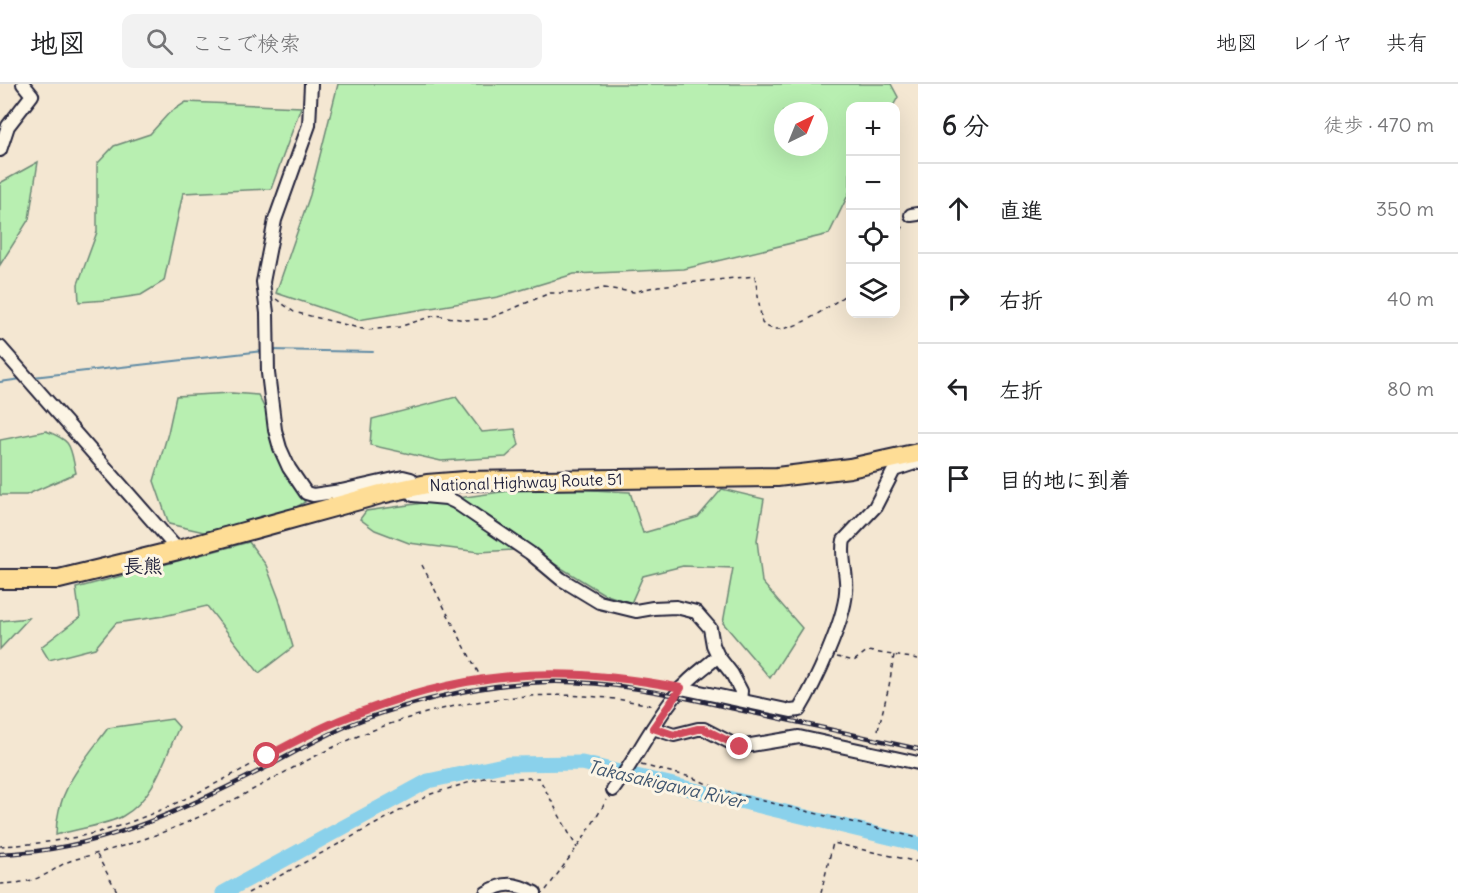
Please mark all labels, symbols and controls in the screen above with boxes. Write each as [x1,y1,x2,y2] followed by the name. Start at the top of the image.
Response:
[122,14,542,68] search box
[30,25,86,61] text: 地図
[143,25,176,58] icon: search
[191,29,301,57] text: ここで検索
[1216,29,1258,56] text: 地図
[1291,29,1353,56] text: レイヤ
[1386,29,1428,56] text: 共有
[774,102,828,156] north arrow
[846,102,900,318] map controls
[846,102,900,156] button: +
[942,109,989,142] text: 6 分
[1323,112,1434,137] text: 徒歩 · 470 m
[846,156,900,210] button: −
[942,192,975,225] icon: ahead
[999,196,1043,224] text: 直進
[1376,196,1434,221] text: 350 m
[846,210,900,264] button: locate
[846,264,900,318] button: layers
[942,282,975,315] icon: right
[999,286,1043,314] text: 右折
[1387,286,1434,311] text: 40 m
[942,372,975,405] icon: left
[999,376,1043,404] text: 左折
[1387,376,1434,401] text: 80 m
[942,462,975,495] icon: arrive
[999,466,1131,494] text: 目的地に到着
[429,469,623,495] street label: National Highway Route 51
[123,553,163,578] district label: 長熊
[726,733,752,759] route end
[253,742,279,768] route start
[586,755,749,814] water label: Takasakigawa River

